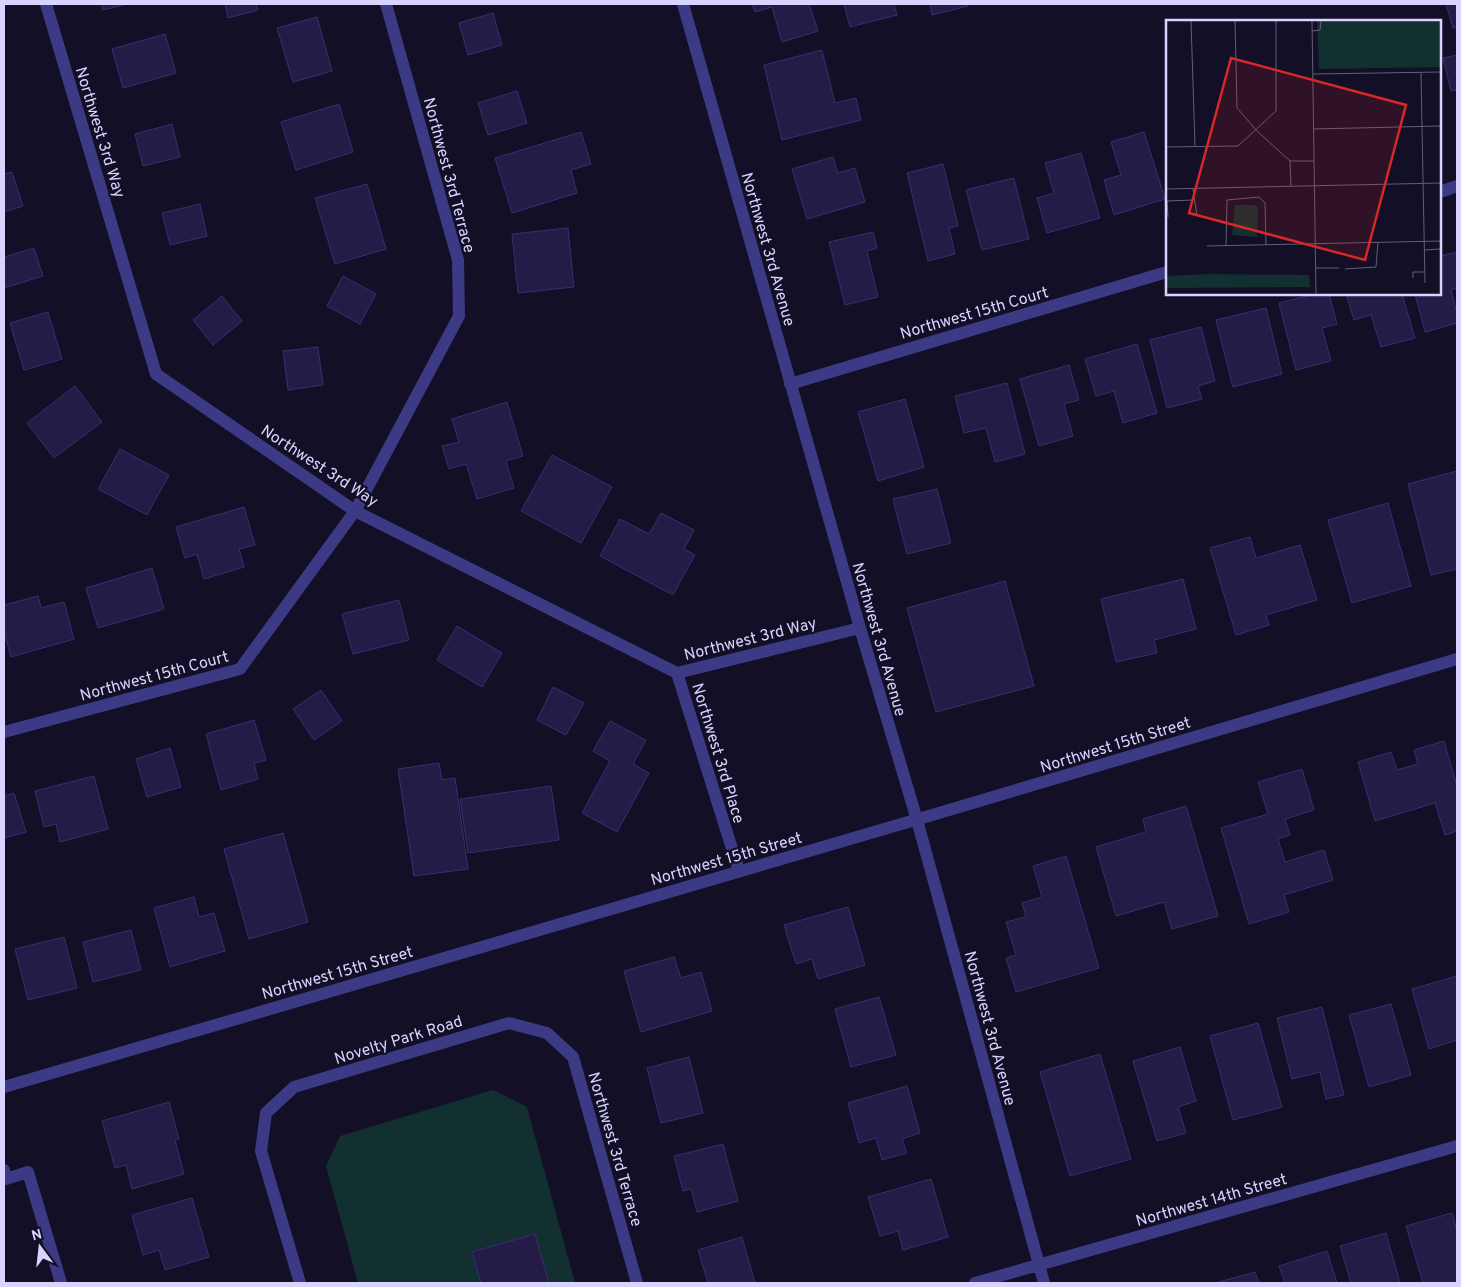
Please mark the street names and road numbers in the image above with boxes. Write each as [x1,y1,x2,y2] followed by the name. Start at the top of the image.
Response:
[70,65,129,200] street label: Northwest 3rd Way
[418,96,478,255] street label: Northwest 3rd Terrace
[736,170,799,329] street label: Northwest 3rd Avenue
[898,283,1051,345] street label: Northwest 15th Court
[256,421,381,512] street label: Northwest 3rd Way
[847,560,910,719] street label: Northwest 3rd Avenue
[682,614,819,666] street label: Northwest 3rd Way
[78,647,231,706] street label: Northwest 15th Court
[686,681,748,826] street label: Northwest 3rd Place
[1038,713,1193,778] street label: Northwest 15th Street
[649,829,805,891] street label: Northwest 15th Street
[260,943,416,1005] street label: Northwest 15th Street
[959,949,1019,1108] street label: Northwest 3rd Avenue
[332,1012,465,1070] street label: Novelty Park Road
[582,1070,646,1229] street label: Northwest 3rd Terrace
[1134,1170,1289,1232] street label: Northwest 14th Street

